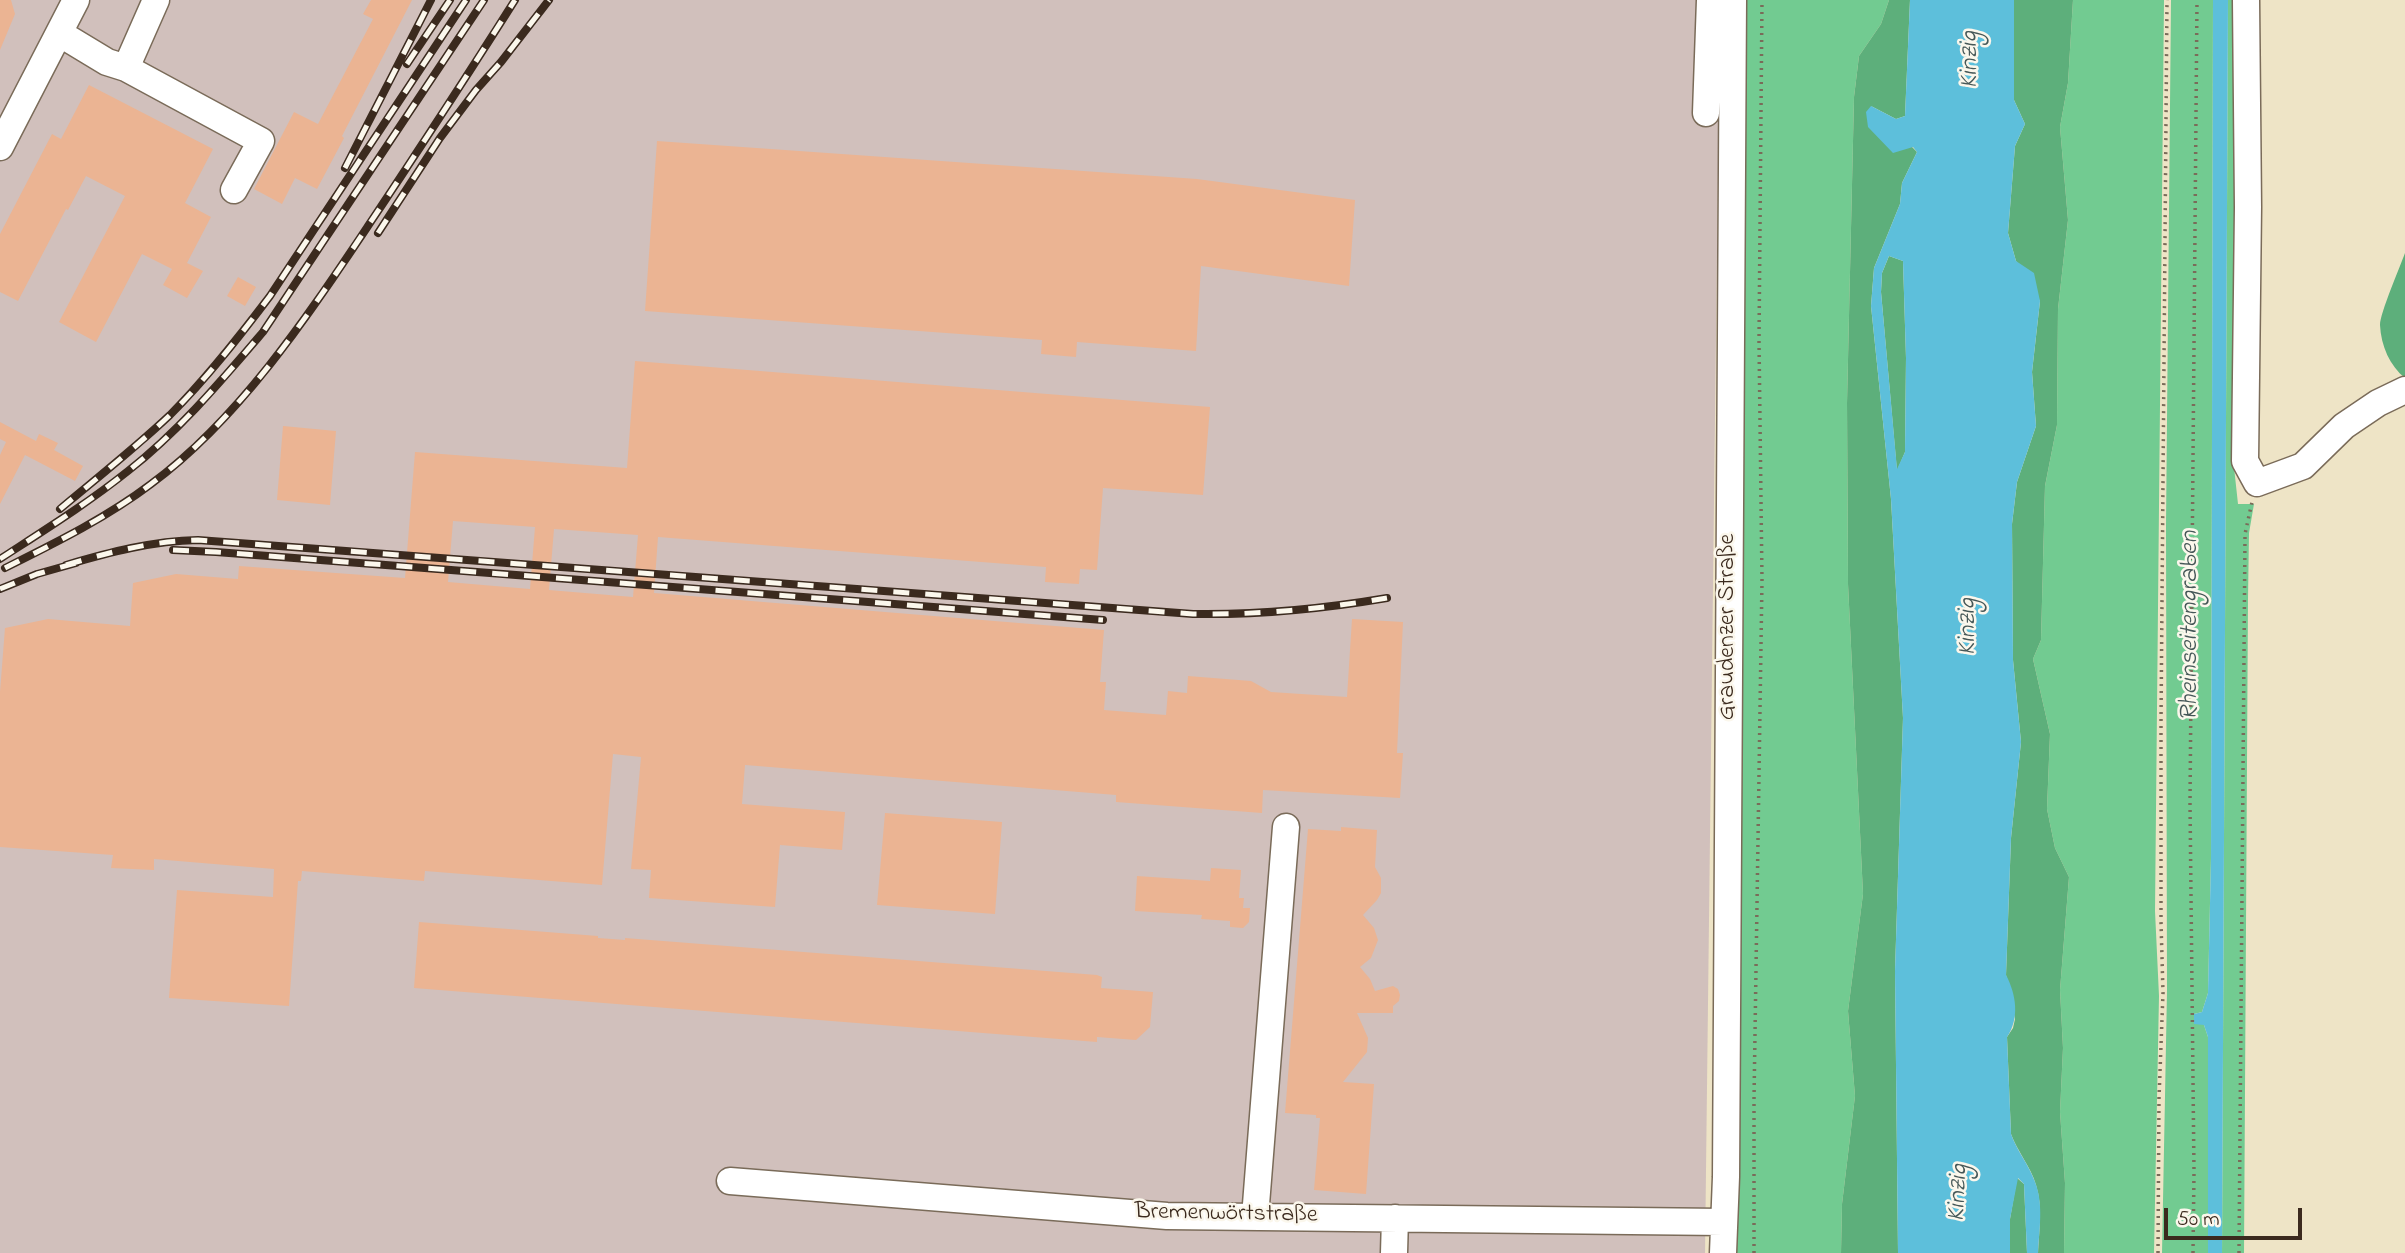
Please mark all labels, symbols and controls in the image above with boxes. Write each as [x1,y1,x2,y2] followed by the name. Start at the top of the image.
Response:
[1956,31,1988,89] water label: Kinzig
[2176,531,2208,721] water label: Rheinseitengraben
[1715,534,1743,720] street label: Graudenzer Straße
[1954,598,1986,656] water label: Kinzig
[1943,1164,1977,1222] water label: Kinzig
[2167,1194,2305,1238] scale bar
[1134,1199,1318,1231] street label: Bremenwörtstraße
[2177,1205,2220,1235] text: 50 m

